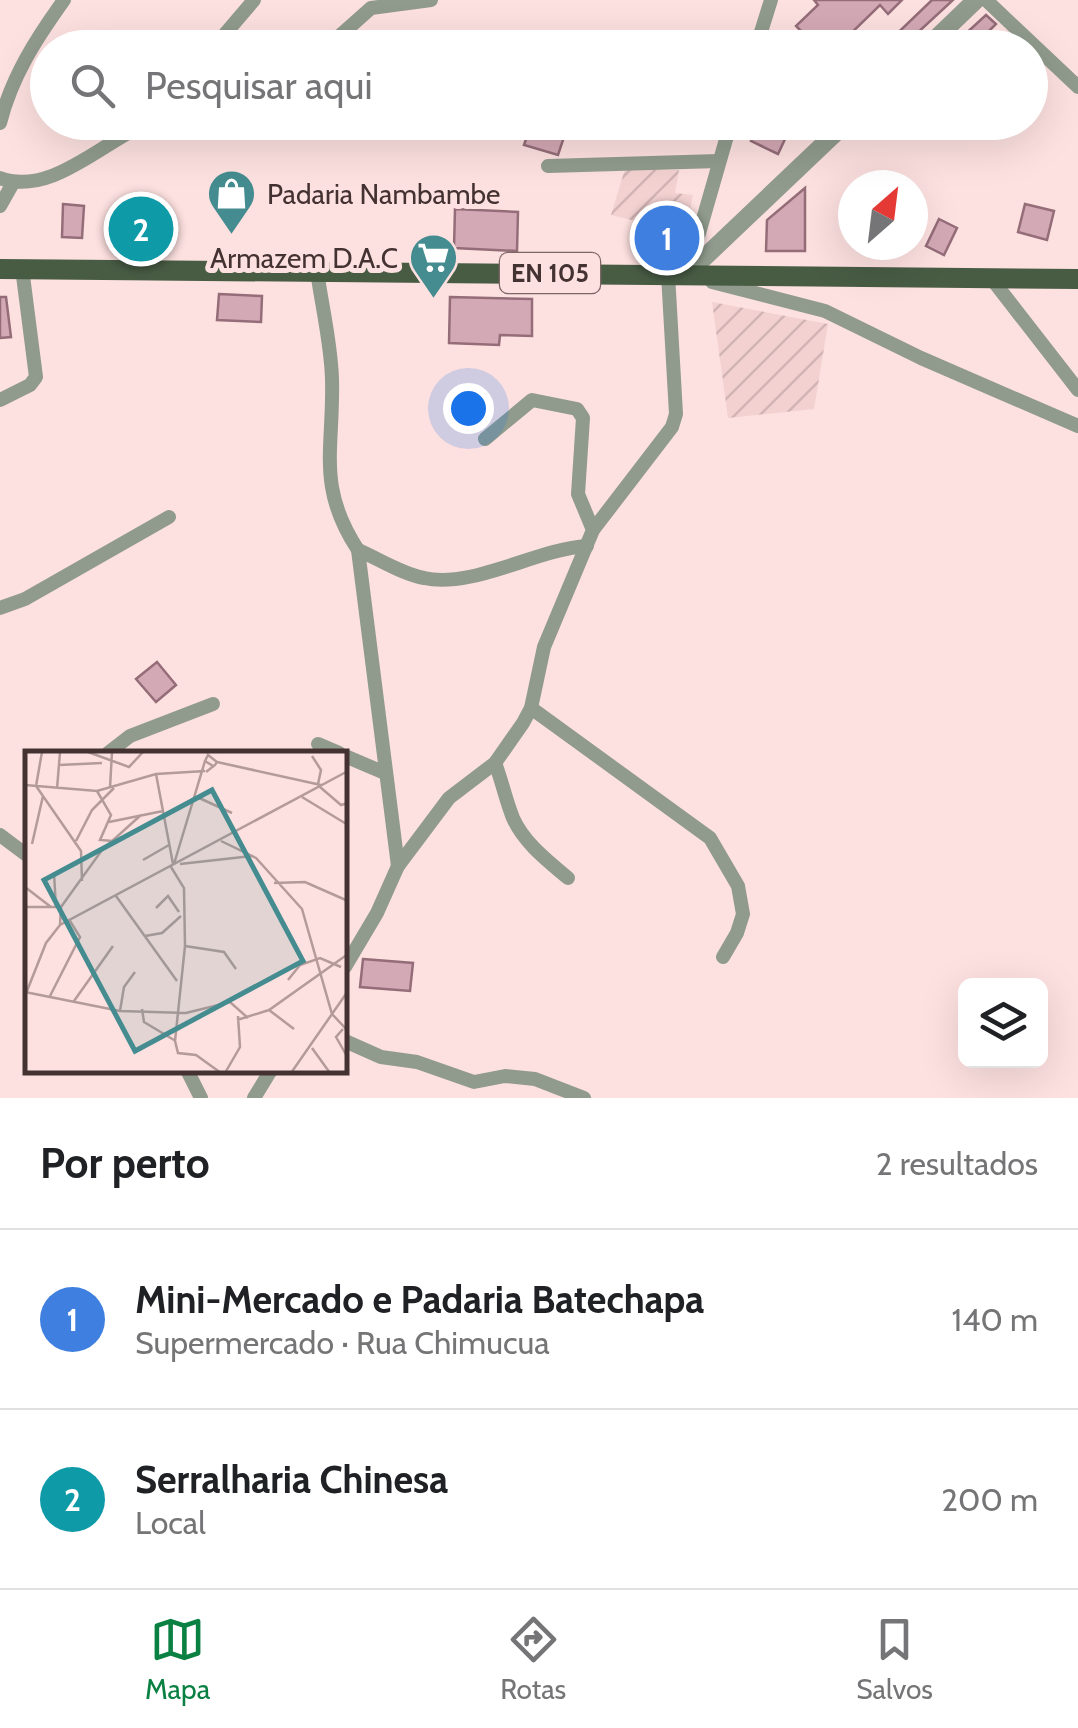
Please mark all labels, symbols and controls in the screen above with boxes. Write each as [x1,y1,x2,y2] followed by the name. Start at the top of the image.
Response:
[30,30,1048,140] search box
[65,58,120,113] icon: search
[145,62,372,109] text: Pesquisar aqui
[206,168,258,236] shop icon: Padaria Nambambe
[838,170,928,260] north arrow
[267,177,500,211] place label: Padaria Nambambe
[108,192,174,266] pin: 2
[634,200,700,276] pin: 1
[407,232,459,300] supermarket icon: Armazem D.A.C
[210,241,398,275] place label: Armazem D.A.C
[500,253,600,293] road number: EN 105
[443,383,494,434] your location
[25,751,348,1073] inset map
[958,978,1048,1068] map controls
[958,978,1048,1068] button: layers
[40,1137,210,1189] text: Por perto
[876,1144,1038,1183] text: 2 resultados
[135,1276,704,1323] text: Mini-Mercado e Padaria Batechapa
[67,1300,78,1339] text: 1
[951,1300,1038,1339] text: 140 m
[135,1323,550,1362] text: Supermercado · Rua Chimucua
[135,1456,448,1503] text: Serralharia Chinesa
[64,1480,81,1519] text: 2
[941,1480,1038,1519] text: 200 m
[135,1503,206,1542] text: Local
[145,1612,210,1706] tab: Mapa
[500,1612,566,1706] tab: Rotas
[856,1612,933,1706] tab: Salvos

